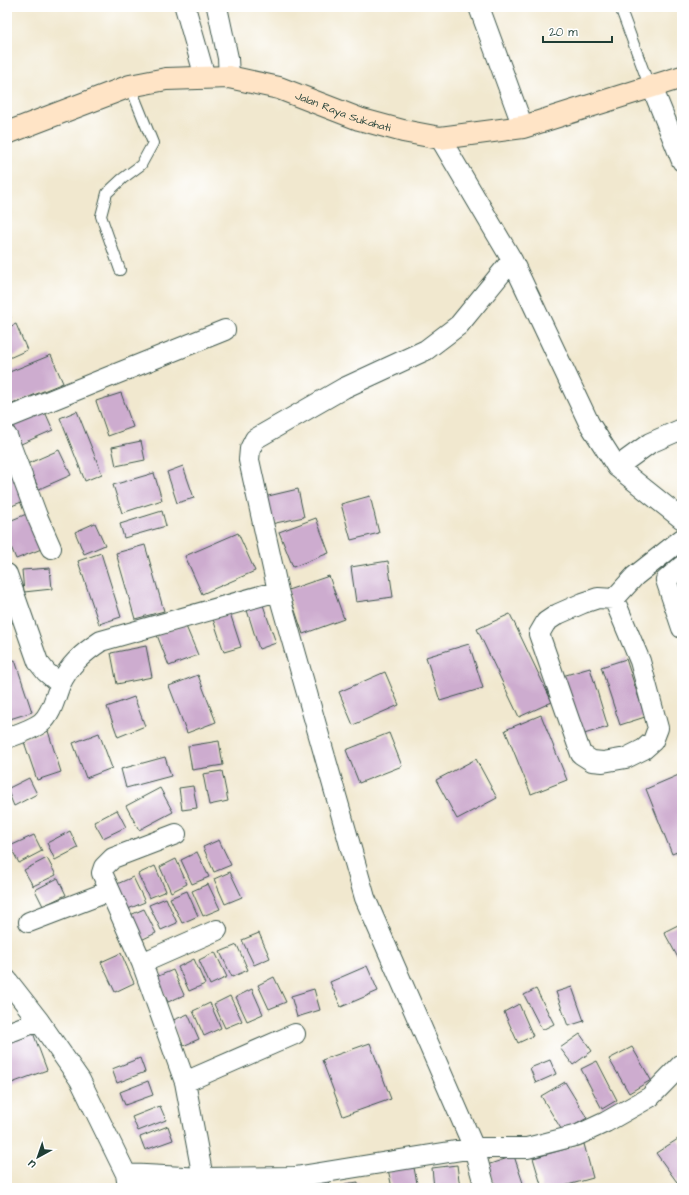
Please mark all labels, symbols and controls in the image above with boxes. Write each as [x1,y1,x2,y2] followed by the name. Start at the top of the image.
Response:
[543,18,612,44] scale bar
[549,24,578,41] text: 20 m
[293,88,393,135] street label: Jalan Raya Sukahati
[18,1137,58,1177] north arrow
[25,1157,40,1173] text: U

